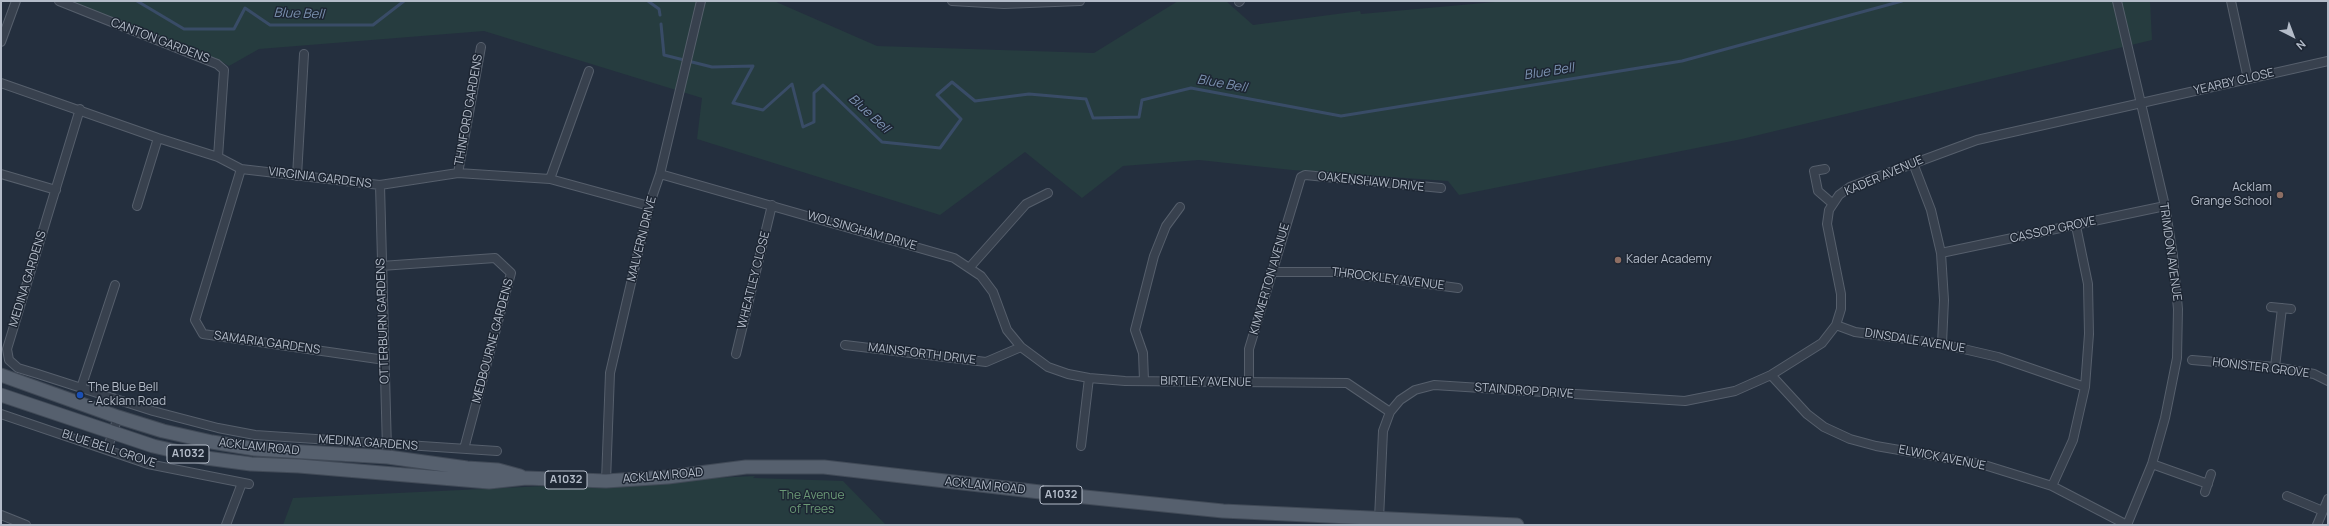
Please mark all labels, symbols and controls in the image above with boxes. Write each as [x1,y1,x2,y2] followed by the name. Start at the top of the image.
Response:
[273,5,325,23] water label: Blue Bell
[109,16,211,66] street label: CANTON GARDENS
[2273,16,2313,56] north arrow
[2293,37,2309,54] text: N
[452,53,486,167] street label: THINFORD GARDENS
[1523,60,1575,84] water label: Blue Bell
[2192,66,2276,98] street label: YEARBY CLOSE
[1196,72,1248,96] water label: Blue Bell
[845,91,893,137] water label: Blue Bell
[1843,153,1925,199] street label: KADER AVENUE
[268,165,372,191] street label: VIRGINIA GARDENS
[1317,169,1425,195] street label: OAKENSHAW DRIVE
[2191,181,2272,209] place label: Acklam Grange School
[2275,190,2285,200] marker: Acklam Grange School
[624,195,660,283] street label: MALVERN DRIVE
[2156,202,2184,302] street label: TRIMDON AVENUE
[805,208,919,254] street label: WOLSINGHAM DRIVE
[2009,214,2097,246] street label: CASSOP GROVE
[1247,222,1293,336] street label: KIMMERTON AVENUE
[7,229,49,329] street label: MEDINA GARDENS
[735,230,773,330] street label: WHEATLEY CLOSE
[1626,253,1712,267] place label: Kader Academy
[1613,255,1623,265] marker: Kader Academy
[374,258,392,384] street label: OTTERBURN GARDENS
[1331,265,1445,293] street label: THROCKLEY AVENUE
[469,277,517,405] street label: MEDBOURNE GARDENS
[1864,326,1966,356] street label: DINSDALE AVENUE
[213,328,321,358] street label: SAMARIA GARDENS
[867,340,977,368] street label: MAINSFORTH DRIVE
[2212,355,2310,381] street label: HONISTER GROVE
[1160,374,1252,390] street label: BIRTLEY AVENUE
[1474,380,1574,402] street label: STAINDROP DRIVE
[88,381,166,409] place label: The Blue Bell - Acklam Road
[75,390,85,400] marker: The Blue Bell - Acklam Road
[60,427,158,471] street label: BLUE BELL GROVE
[318,432,418,454] street label: MEDINA GARDENS
[218,436,300,458] street label: ACKLAM ROAD
[1897,442,1987,474] street label: ELWICK AVENUE
[167,445,209,463] road number: A1032
[622,465,704,487] street label: ACKLAM ROAD
[545,471,587,489] road number: A1032
[944,475,1026,497] street label: ACKLAM ROAD
[1040,486,1082,504] road number: A1032
[780,489,844,517] park label: The Avenue of Trees

